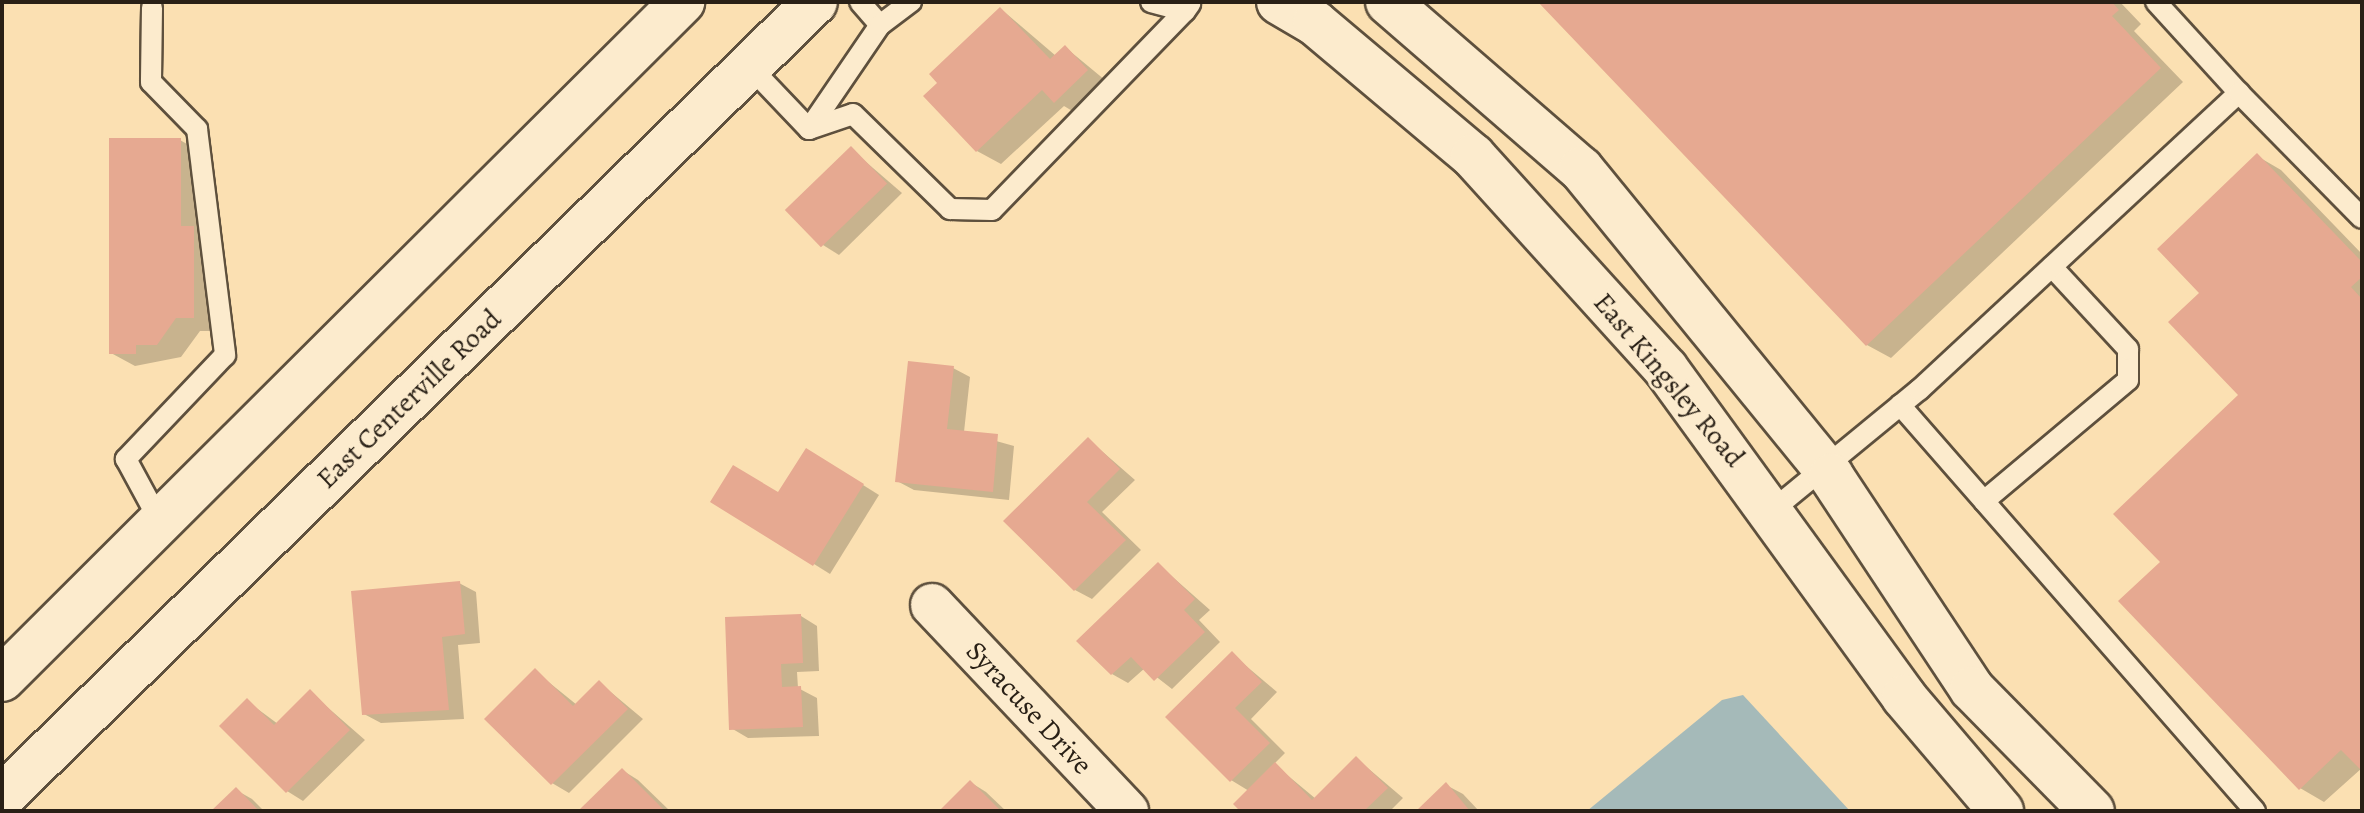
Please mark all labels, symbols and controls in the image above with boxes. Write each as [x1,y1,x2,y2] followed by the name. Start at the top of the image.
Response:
[1586,286,1752,474] street label: East Kingsley Road
[310,302,508,496] street label: East Centerville Road
[959,635,1099,781] street label: Syracuse Drive

